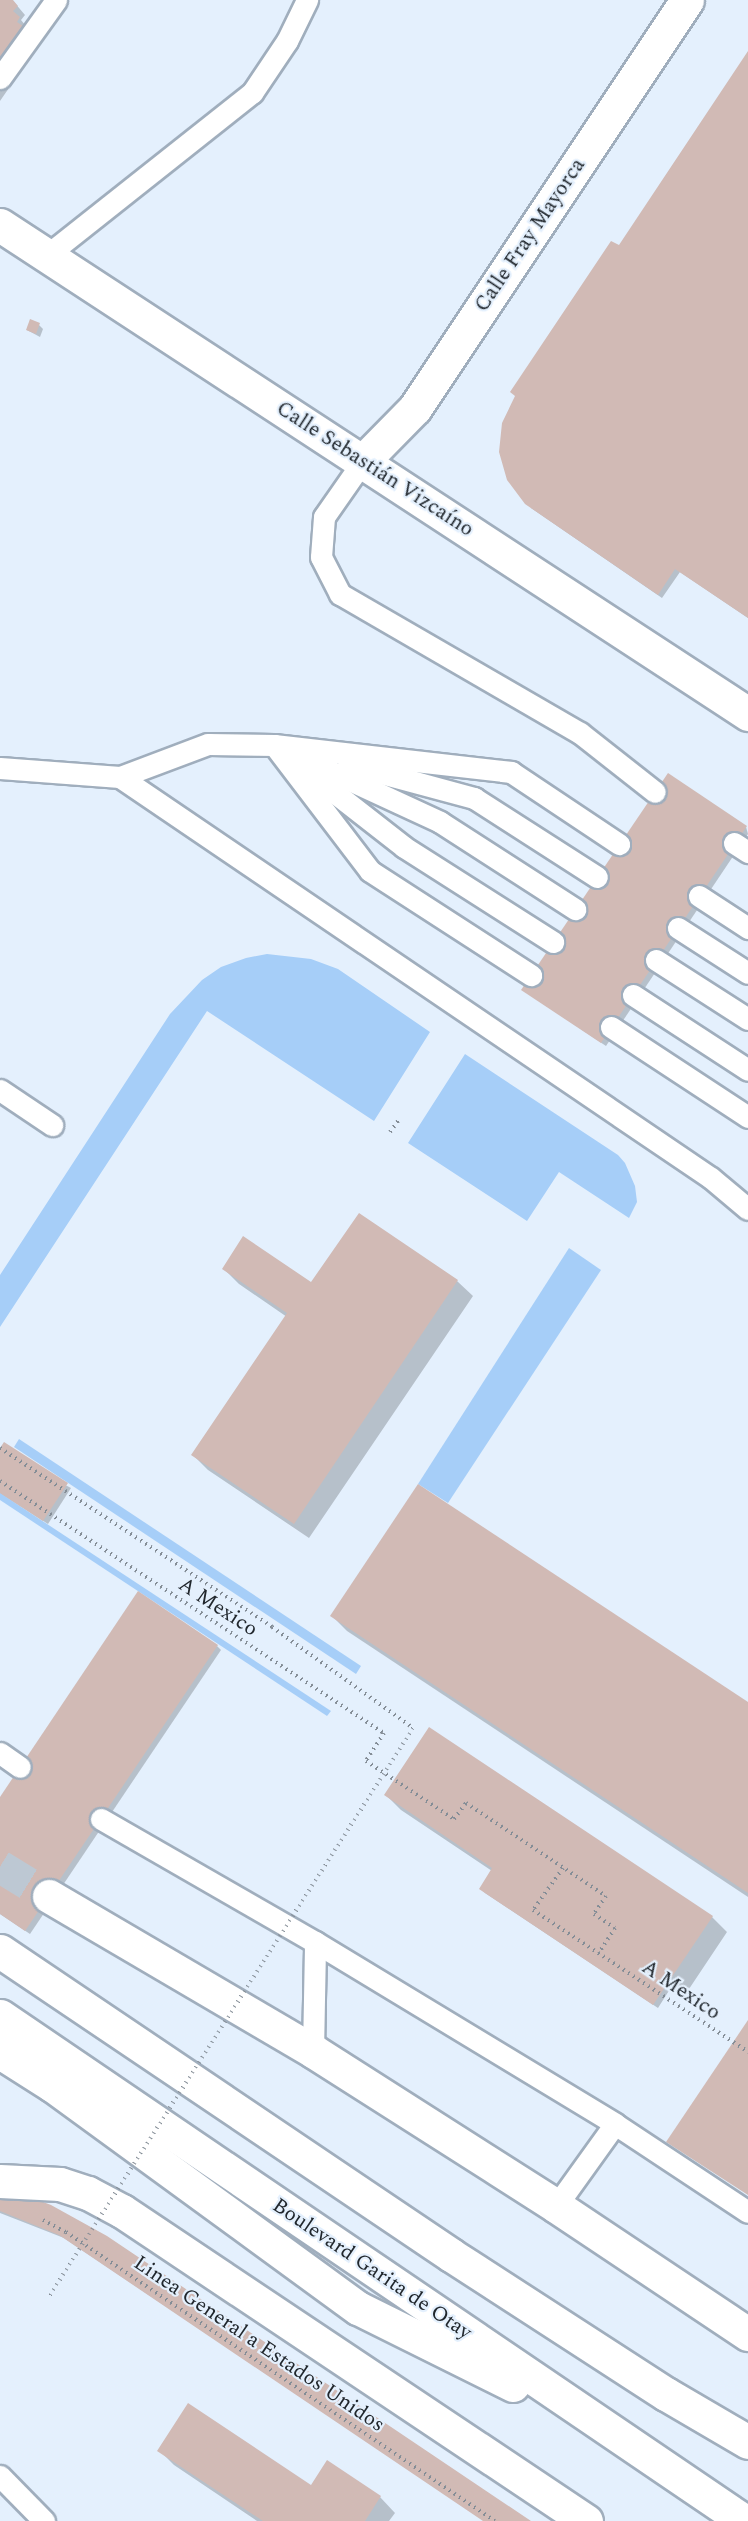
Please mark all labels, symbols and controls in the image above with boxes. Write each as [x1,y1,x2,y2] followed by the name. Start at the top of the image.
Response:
[469,153,591,317] street label: Calle Fray Mayorca
[272,396,478,542] street label: Calle Sebastián Vizcaíno
[174,1572,262,1642] street label: A Mexico
[637,1955,725,2025] street label: A Mexico
[267,2193,477,2345] street label: Boulevard Garita de Otay
[129,2250,389,2438] street label: Linea General a Estados Unidos

